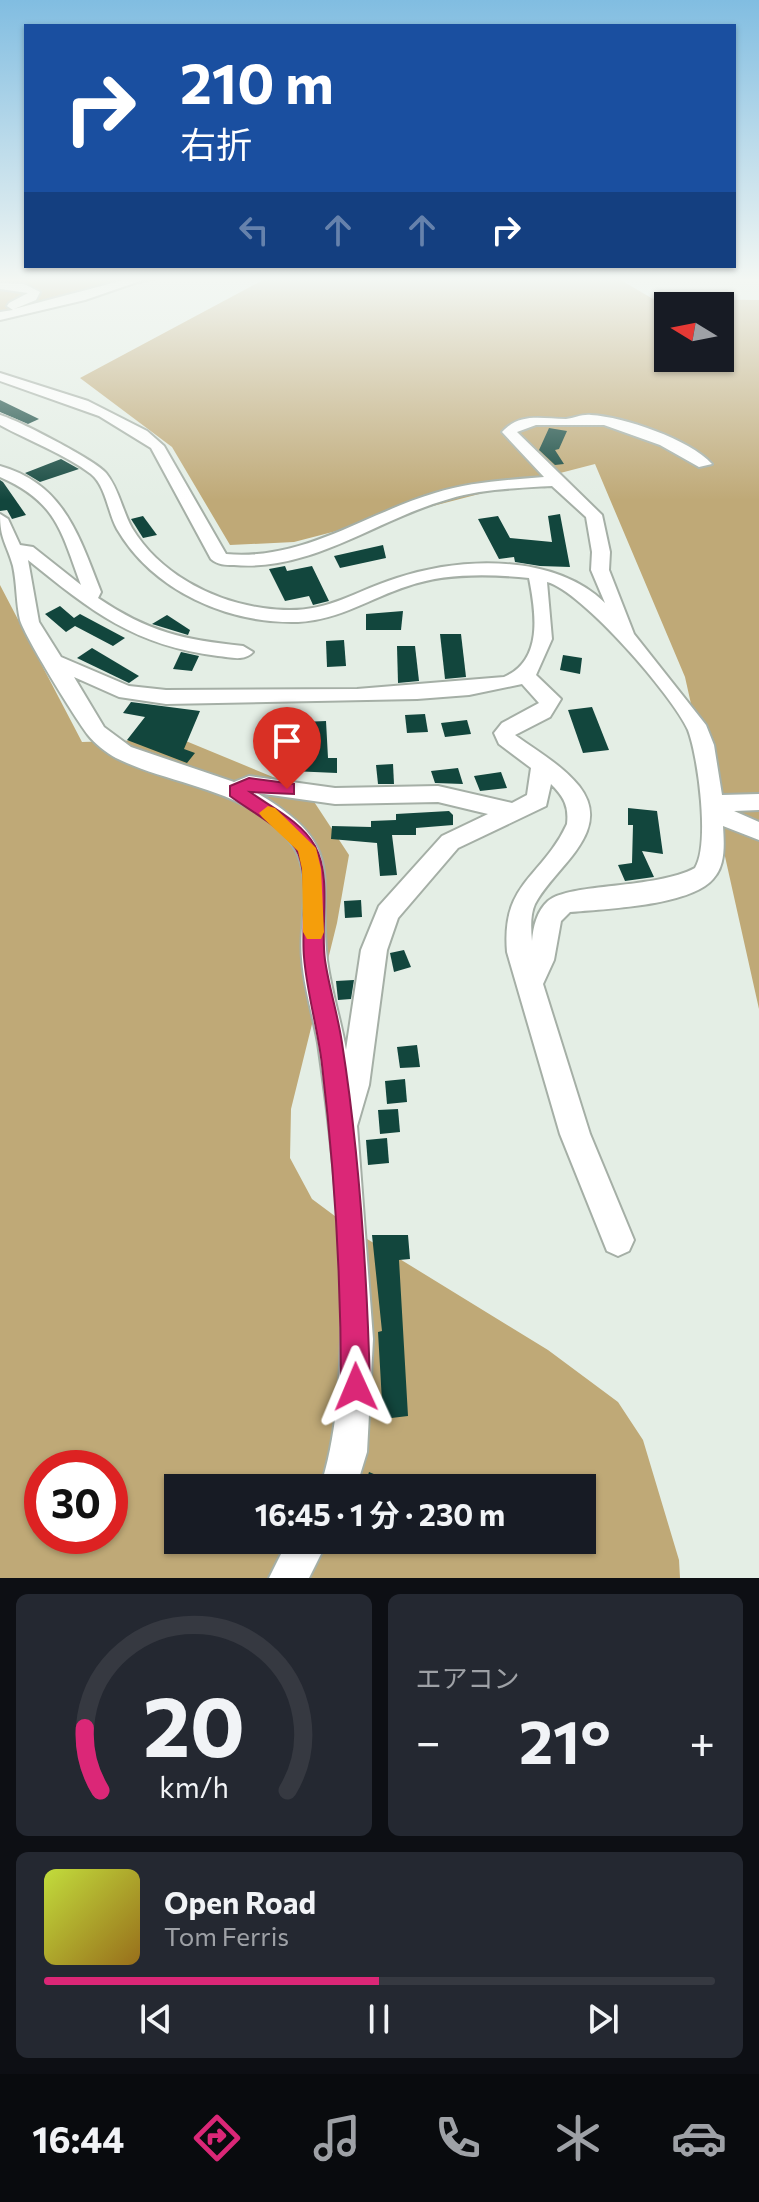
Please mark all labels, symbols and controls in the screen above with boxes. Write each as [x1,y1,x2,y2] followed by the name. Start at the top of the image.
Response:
[180,47,334,116] text: 210 m
[48,56,152,160] icon: right
[180,121,252,165] text: 右折
[232,208,276,252] icon: left
[316,208,360,252] icon: ahead
[400,208,444,252] icon: ahead
[484,208,528,252] icon: right
[654,292,734,372] north arrow
[654,292,734,372] map controls
[253,707,321,789] pin
[265,719,309,763] icon: arrive
[314,1345,398,1429] position arrow
[24,1450,128,1554] speed limit sign: 30
[255,1495,505,1532] text: 16:45 · 1 分 · 230 m
[416,1662,520,1693] text: エアコン
[143,1672,245,1774] text: 20
[519,1703,611,1776] text: 21°
[416,1713,441,1767] text: −
[689,1713,715,1767] text: +
[159,1769,229,1804] text: km/h
[164,1883,316,1920] text: Open Road
[164,1920,289,1951] text: Tom Ferris
[134,1997,178,2041] icon: previous
[357,1997,401,2041] icon: pause
[581,1997,625,2041] icon: next
[189,2110,245,2166] icon: directions
[309,2110,365,2166] icon: music
[430,2110,486,2166] icon: phone
[550,2110,606,2166] icon: climate
[671,2110,727,2166] icon: car
[32,2116,124,2160] text: 16:44

